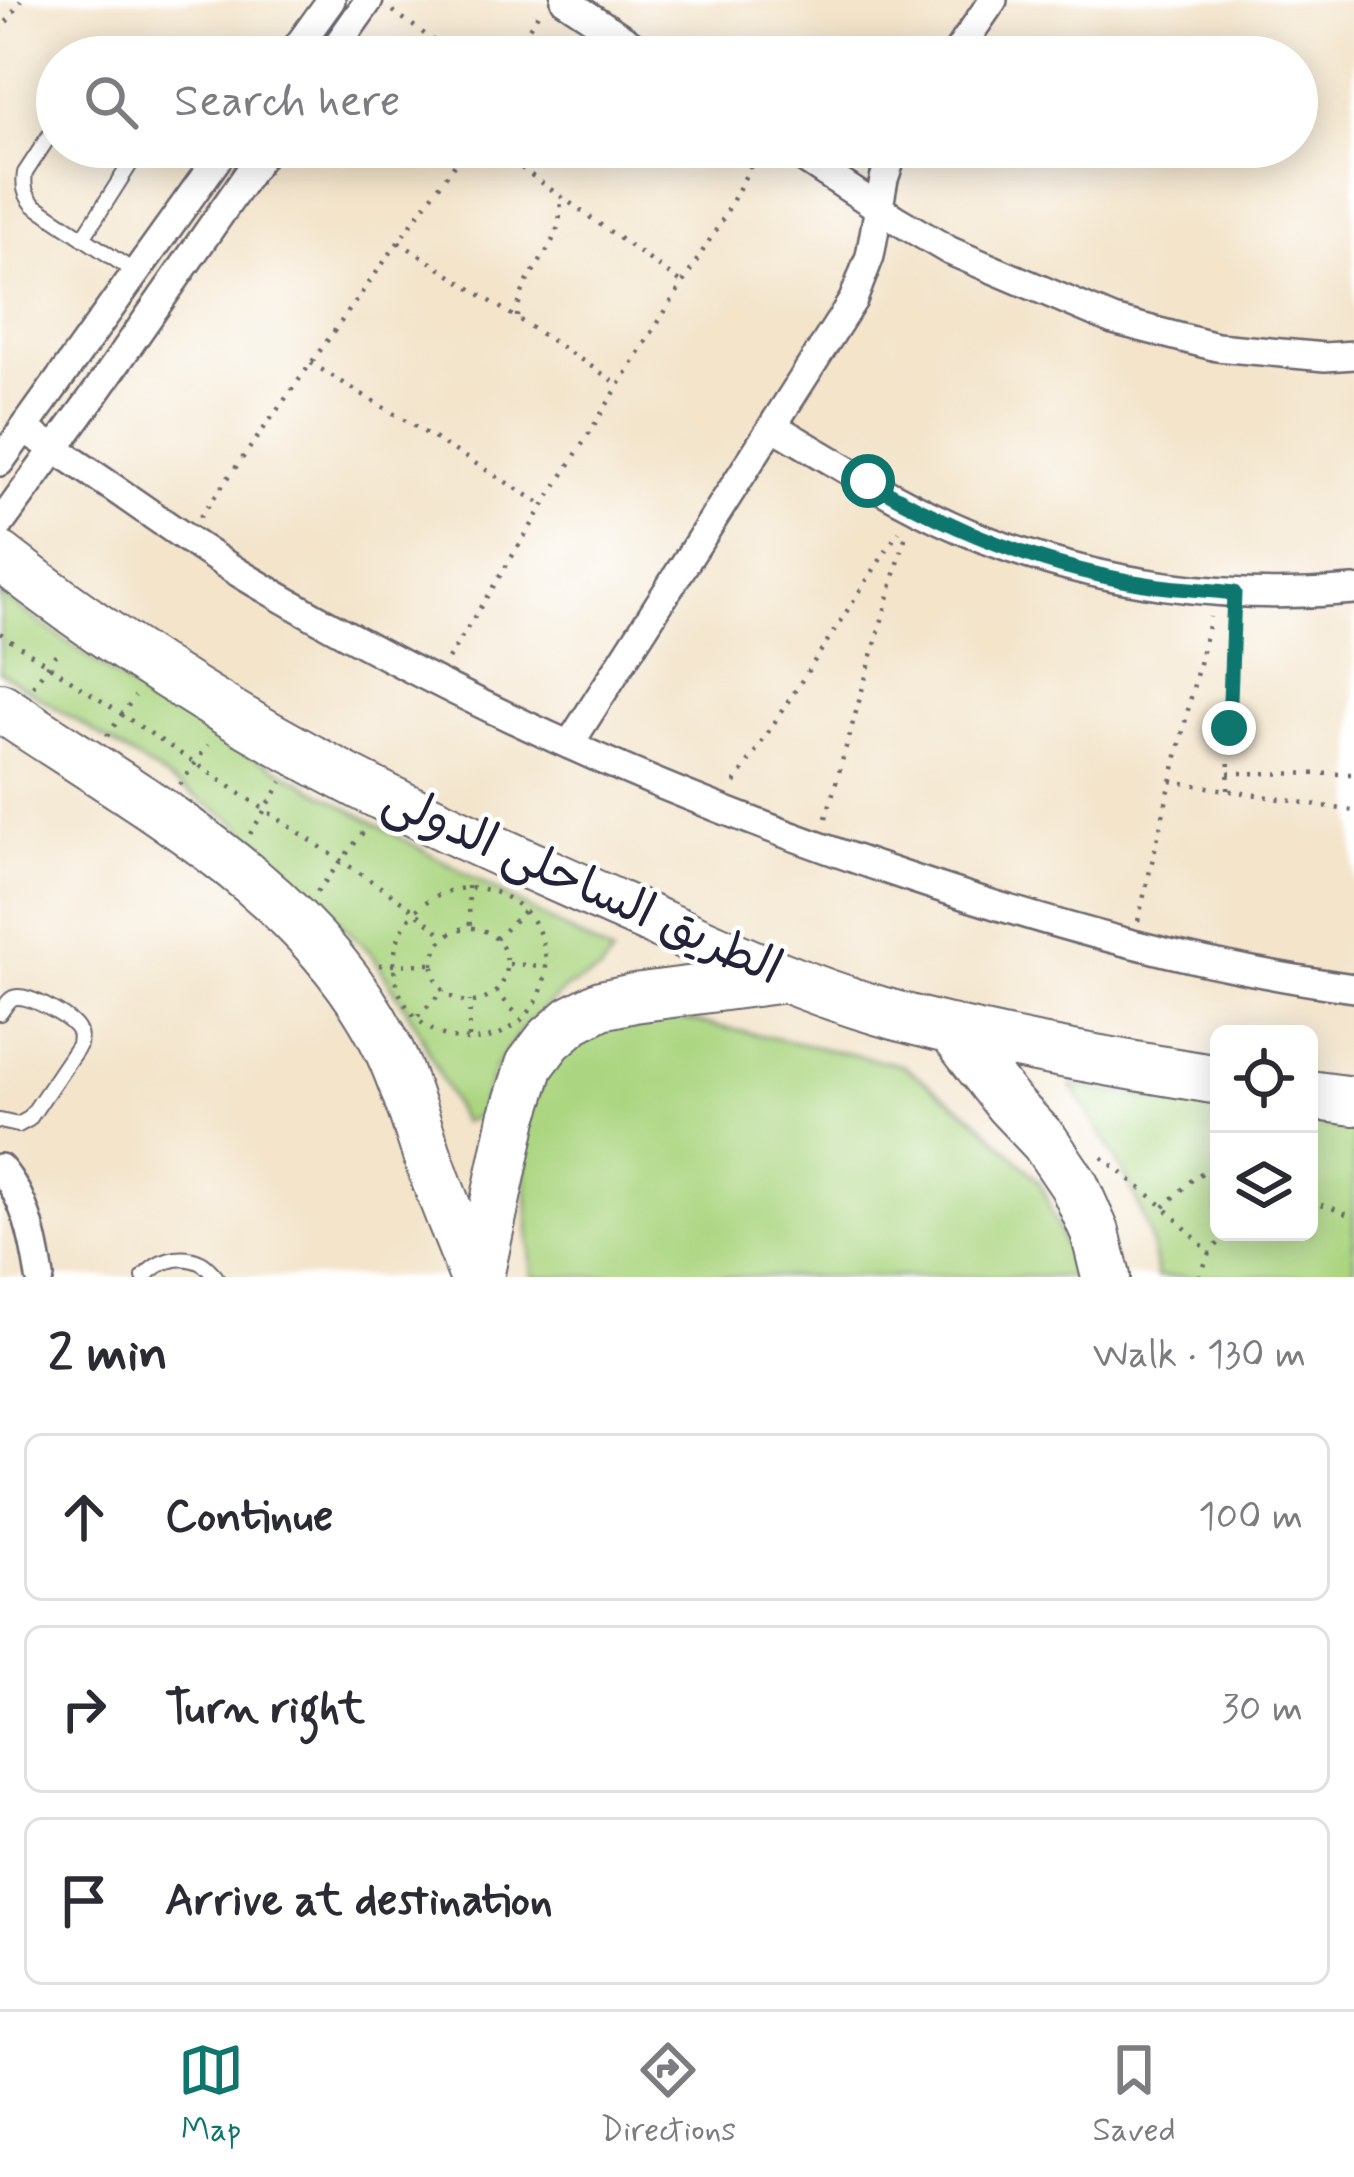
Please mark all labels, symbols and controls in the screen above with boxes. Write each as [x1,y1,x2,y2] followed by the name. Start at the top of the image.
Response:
[36,36,1318,168] search box
[78,69,144,135] icon: search
[174,73,401,132] text: Search here
[841,454,895,508] route start
[1202,701,1256,755] route end
[373,769,791,1001] street label: الطريق الساحلى الدولى
[1210,1025,1318,1241] map controls
[1210,1025,1318,1133] button: locate
[1210,1133,1318,1241] button: layers
[48,1322,168,1388] text: 2 min
[1093,1330,1306,1381] text: Walk · 130 m
[51,1484,117,1550] icon: ahead
[165,1488,333,1547] text: Continue
[1198,1492,1303,1543] text: 100 m
[51,1676,117,1742] icon: right
[165,1680,365,1739] text: Turn right
[1221,1684,1303,1735] text: 30 m
[51,1868,117,1934] icon: arrive
[165,1872,553,1931] text: Arrive at destination
[178,2037,244,2153] tab: Map
[600,2037,736,2153] tab: Directions
[1092,2037,1176,2153] tab: Saved

